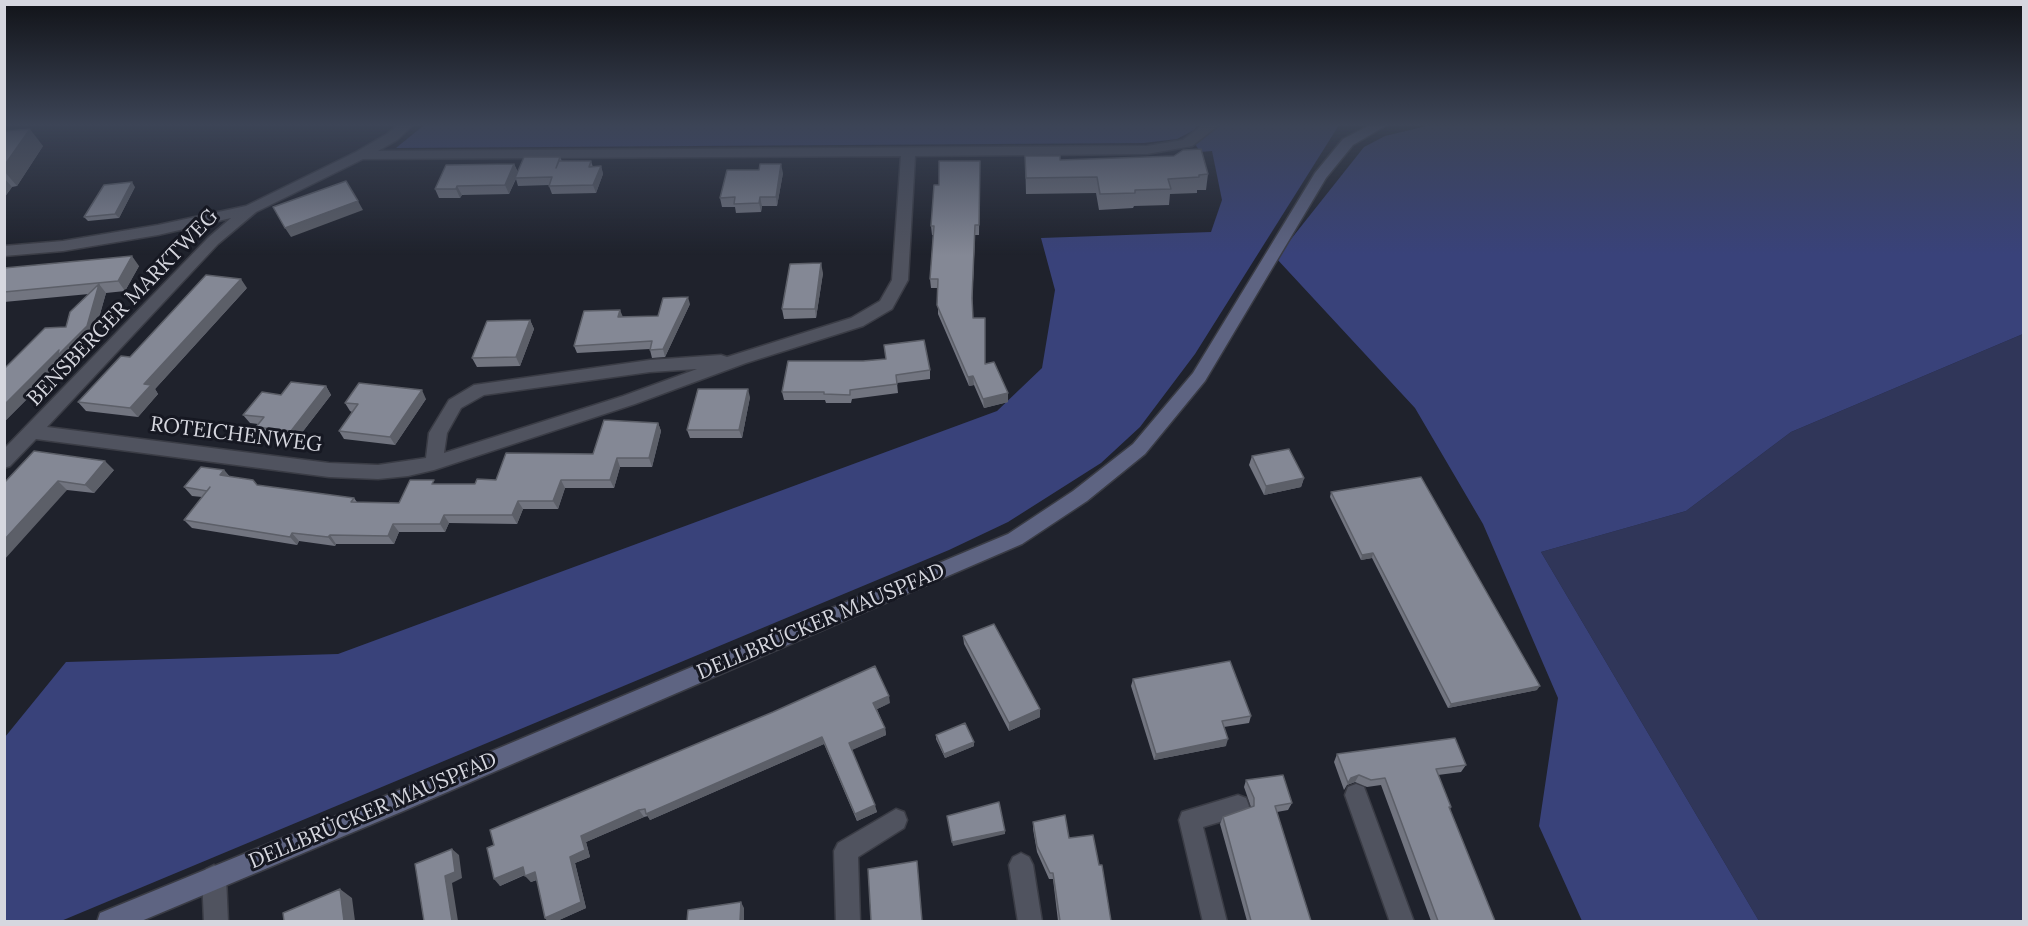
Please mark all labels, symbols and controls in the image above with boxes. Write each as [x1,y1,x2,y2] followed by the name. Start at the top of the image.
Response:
[22,204,224,412] street label: BENSBERGER MARKTWEG
[149,412,323,458] street label: ROTEICHENWEG
[693,558,949,686] street label: DELLBRÜCKER MAUSPFAD
[245,747,501,875] street label: DELLBRÜCKER MAUSPFAD

